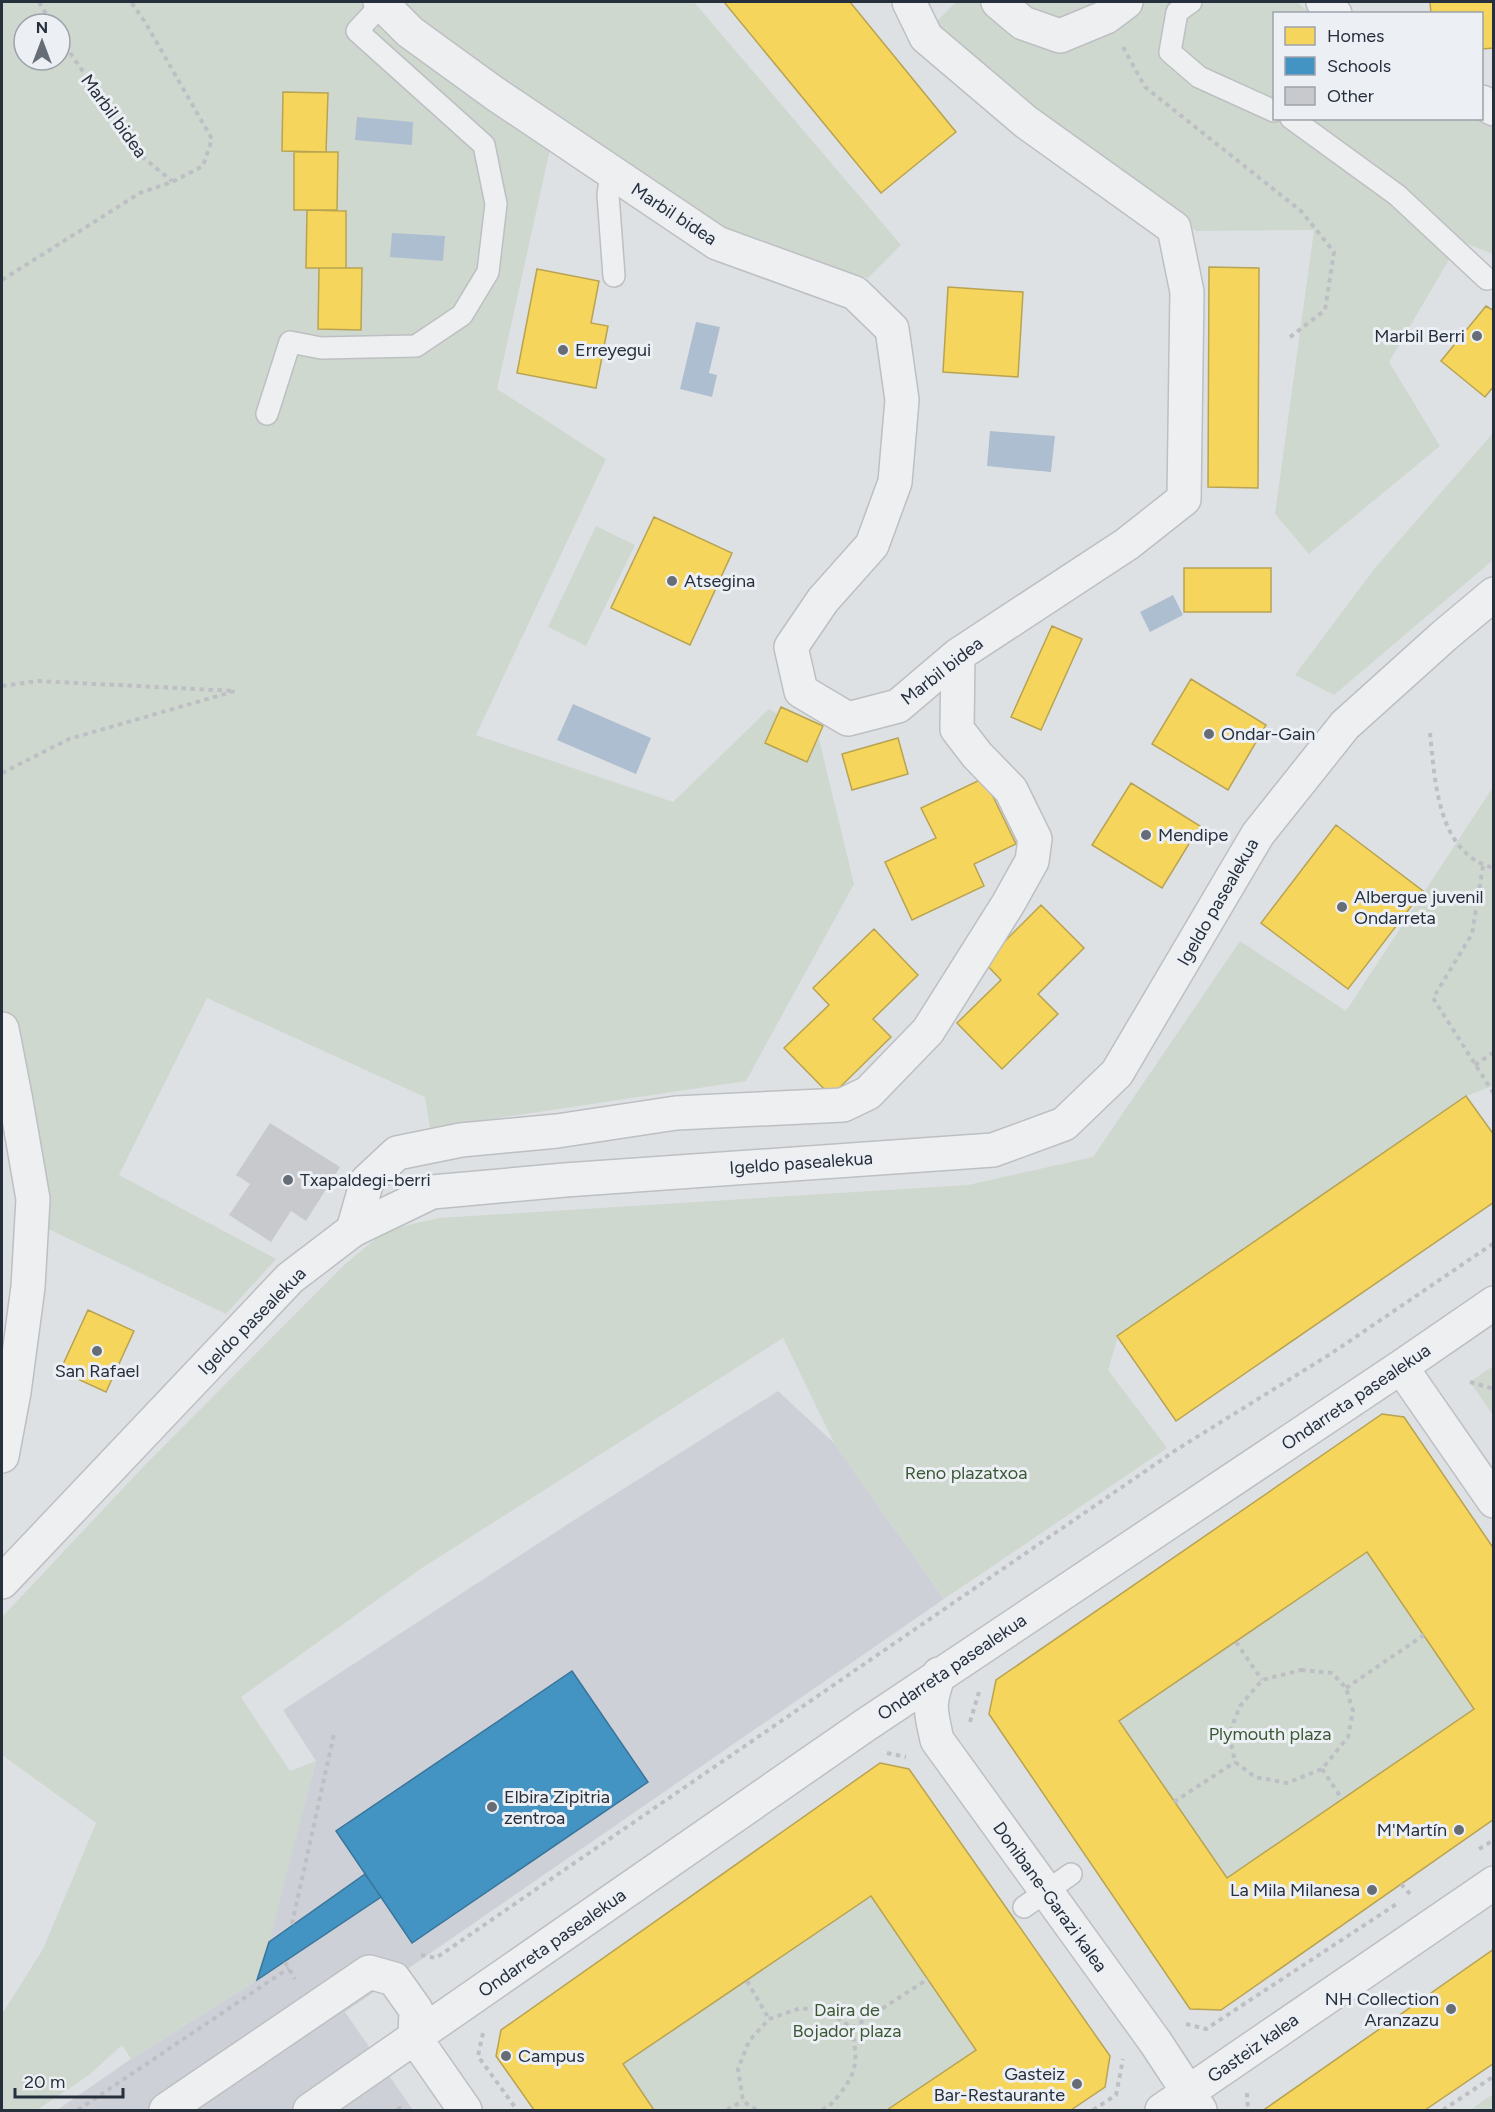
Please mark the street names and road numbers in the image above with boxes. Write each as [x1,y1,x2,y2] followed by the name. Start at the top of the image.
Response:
[76,70,152,162] street label: Marbil bidea
[627,178,721,250] street label: Marbil bidea
[897,632,987,710] street label: Marbil bidea
[1173,834,1263,970] street label: Igeldo pasealekua
[729,1147,873,1179] street label: Igeldo pasealekua
[193,1262,311,1380] street label: Igeldo pasealekua
[1277,1339,1435,1455] street label: Ondarreta pasealekua
[873,1609,1031,1725] street label: Ondarreta pasealekua
[988,1818,1112,1976] street label: Donibane-Garazi kalea
[474,1884,630,2002] street label: Ondarreta pasealekua
[1203,2009,1303,2087] street label: Gasteiz kalea

